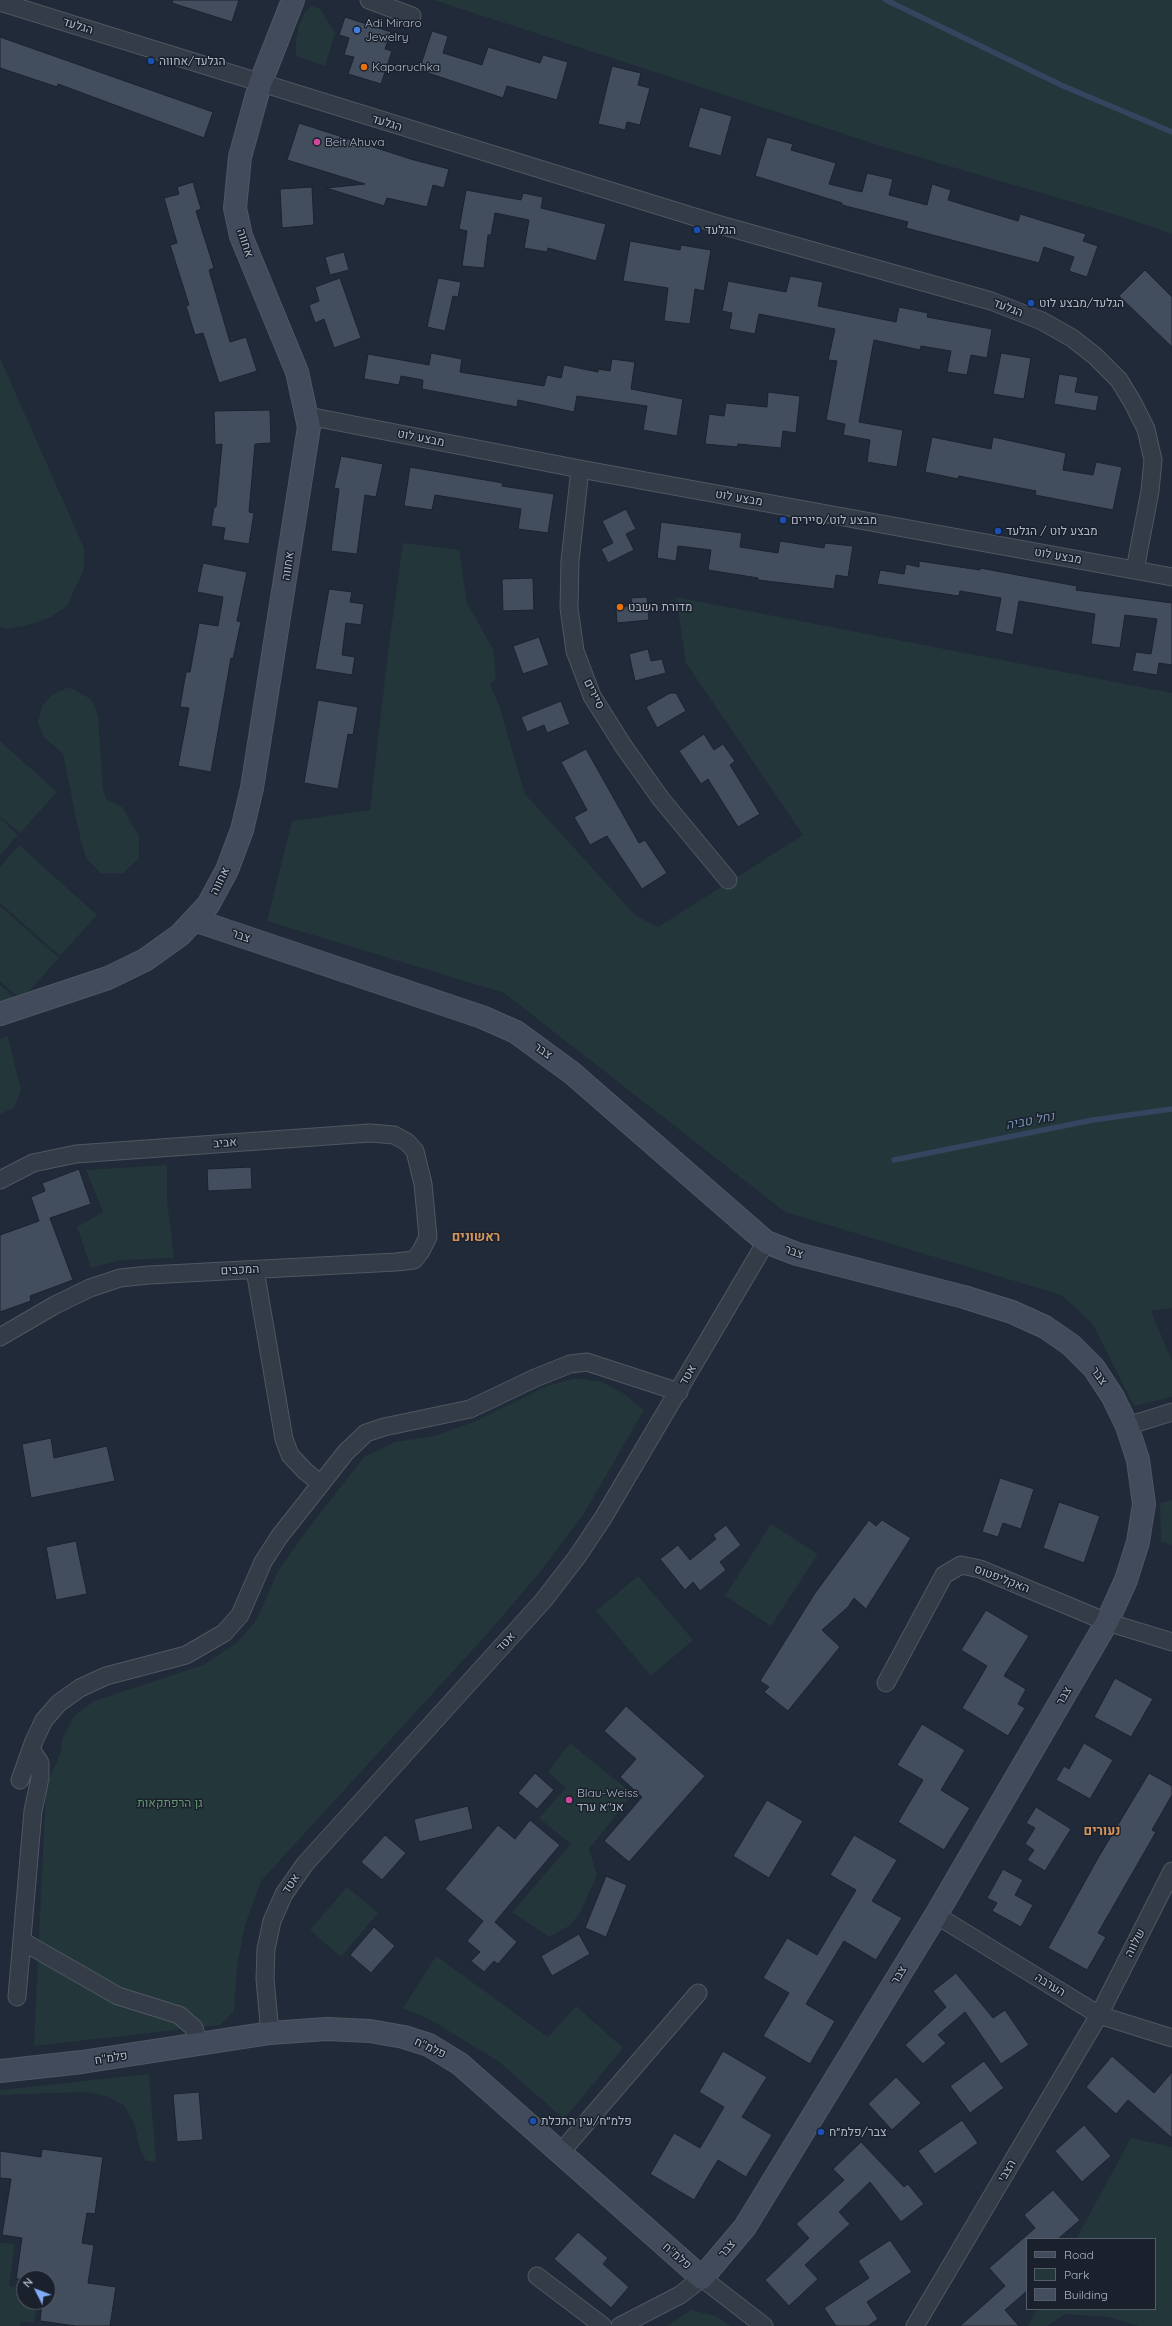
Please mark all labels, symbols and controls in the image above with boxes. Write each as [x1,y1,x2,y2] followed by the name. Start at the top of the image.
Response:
[61,15,95,37] street label: הגלעד
[365,16,422,44] place label: Adi Miraro Jewelry
[352,25,362,35] marker: Adi Miraro Jewelry
[159,54,225,68] place label: הגלעד/אחווה
[146,56,156,66] marker: הגלעד/אחווה
[372,60,440,74] place label: Kaparuchka
[359,62,369,72] marker: Kaparuchka
[370,112,404,134] street label: הגלעד
[325,135,384,149] place label: Beit Ahuva
[312,137,322,147] marker: Beit Ahuva
[705,223,736,237] place label: הגלעד
[692,225,702,235] marker: הגלעד
[234,227,256,259] street label: אחווה
[991,296,1025,320] street label: הגלעד
[1039,296,1124,310] place label: הגלעד/מבצע לוט
[1026,298,1036,308] marker: הגלעד/מבצע לוט
[396,426,446,450] street label: מבצע לוט
[714,487,764,509] street label: מבצע לוט
[791,513,877,527] place label: מבצע לוט/סיירים
[778,515,788,525] marker: מבצע לוט/סיירים
[1006,524,1098,538] place label: מבצע לוט / הגלעד
[993,526,1003,536] marker: מבצע לוט / הגלעד
[1033,545,1083,567] street label: מבצע לוט
[279,550,297,582] street label: אחווה
[628,600,692,614] place label: מדורת השבט
[615,602,625,612] marker: מדורת השבט
[581,676,607,712] street label: סיירים
[207,865,233,897] street label: אחווה
[230,926,252,946] street label: צבר
[531,1040,555,1062] street label: צבר
[1004,1109,1056,1133] water label: נחל טביה
[213,1135,237,1151] street label: אביב
[452,1229,500,1245] district label: ראשונים
[783,1242,805,1262] street label: צבר
[220,1262,260,1278] street label: המכבים
[676,1362,700,1388] street label: אטד
[1088,1364,1110,1388] street label: צבר
[972,1562,1032,1596] street label: האקליפטוס
[494,1629,518,1655] street label: אטד
[1053,1684,1075,1708] street label: צבר
[577,1786,638,1814] place label: Blau-Weiss אנ"א ערד
[564,1795,574,1805] marker: Blau-Weiss אנ"א ערד
[137,1796,203,1810] park label: גן הרפתקאות
[1084,1823,1120,1839] district label: נעורים
[279,1871,303,1897] street label: אטד
[1122,1926,1148,1960] street label: שלווה
[888,1963,910,1987] street label: צבר
[1032,1970,1068,2000] street label: הערבה
[412,2034,448,2062] street label: פלמ"ח
[93,2048,129,2068] street label: פלמ"ח
[541,2114,632,2128] place label: פלמ״ח/עין התכלת
[528,2116,538,2126] marker: פלמ״ח/עין התכלת
[829,2125,887,2139] place label: צבר/פלמ״ח
[816,2127,826,2137] marker: צבר/פלמ״ח
[995,2157,1019,2185] street label: הצבי
[715,2237,739,2261] street label: צבר
[1026,2238,1156,2310] legend
[660,2240,694,2272] street label: פלמ"ח
[1064,2247,1094,2262] text: Road
[1064,2267,1089,2282] text: Park
[16,2270,56,2310] north arrow
[20,2275,36,2290] text: N
[1064,2287,1108,2302] text: Building

